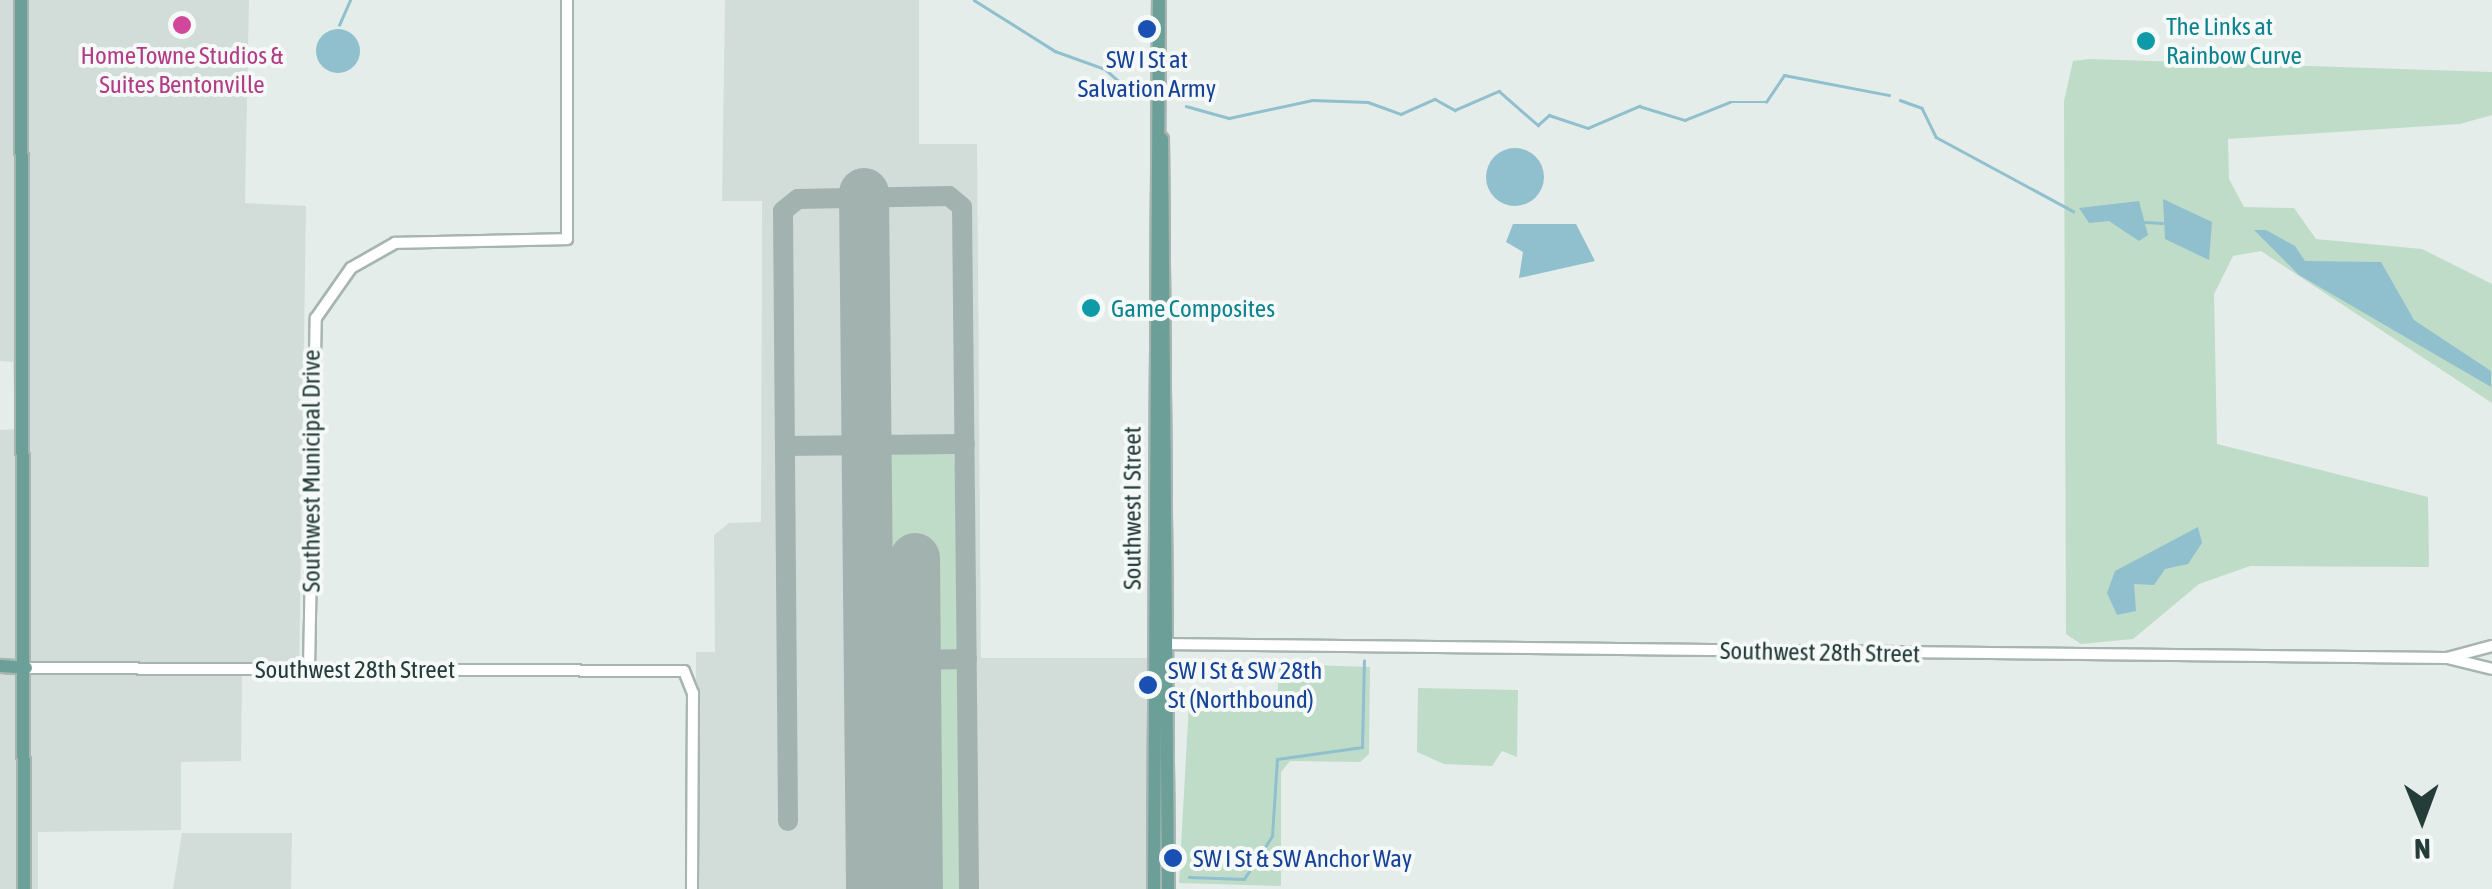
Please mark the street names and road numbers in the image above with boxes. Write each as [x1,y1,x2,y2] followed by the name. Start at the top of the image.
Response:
[296,350,326,592] street label: Southwest Municipal Drive
[1117,426,1147,590] street label: Southwest I Street
[1720,635,1920,669] street label: Southwest 28th Street
[255,654,455,684] street label: Southwest 28th Street

